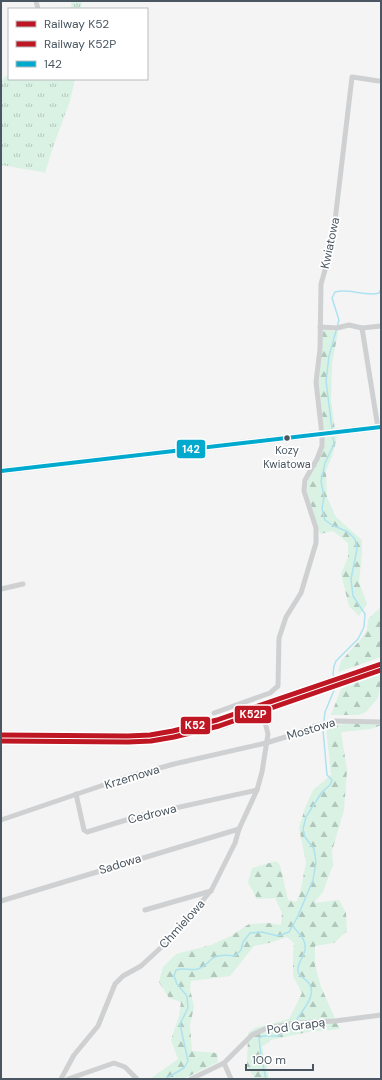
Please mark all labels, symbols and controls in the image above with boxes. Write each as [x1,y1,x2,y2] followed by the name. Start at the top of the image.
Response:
[8,8,148,80] legend
[44,16,109,32] text: Railway K52
[44,36,116,52] text: Railway K52P
[44,56,62,72] text: 142
[317,216,343,270] street label: Kwiatowa
[282,433,292,443] marker: Kozy Kwiatowa
[176,439,206,459] line badge: 142
[182,442,200,456] text: 142
[263,443,311,471] place label: Kozy Kwiatowa
[234,705,272,724] line badge: K52P
[239,707,267,721] text: K52P
[285,714,337,744] street label: Mostowa
[180,716,211,735] line badge: K52
[185,718,205,732] text: K52
[102,761,162,793] street label: Krzemowa
[126,800,178,828] street label: Cedrowa
[97,850,143,878] street label: Sadowa
[156,896,208,952] street label: Chmielowa
[266,1014,326,1038] street label: Pod Grapą
[246,1046,313,1072] scale bar
[252,1052,286,1068] text: 100 m

